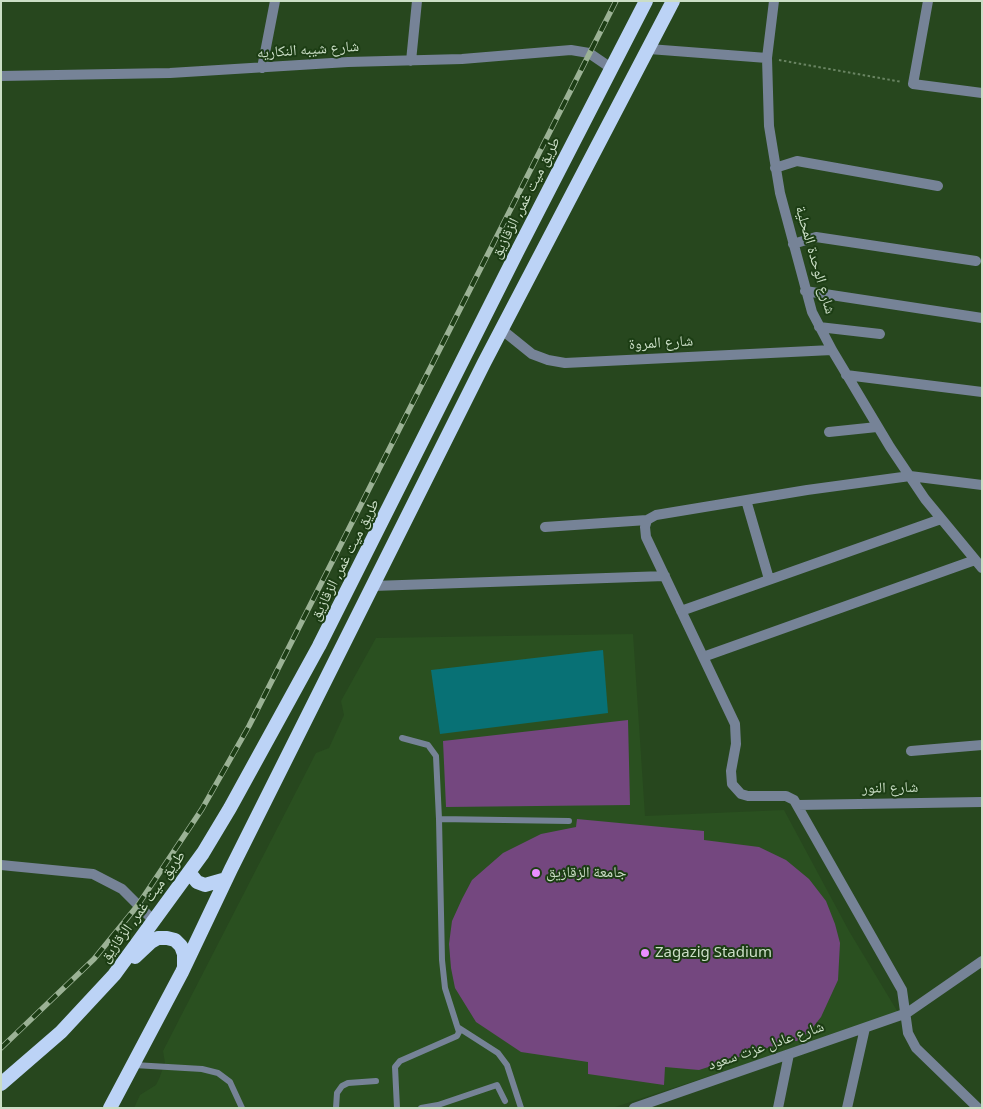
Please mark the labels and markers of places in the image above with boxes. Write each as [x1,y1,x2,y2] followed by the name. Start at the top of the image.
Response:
[546,864,627,882] place label: جامعة الزقازيق
[530,867,542,879] marker: جامعة الزقازيق
[655,944,772,962] place label: Zagazig Stadium
[639,947,651,959] marker: Zagazig Stadium

